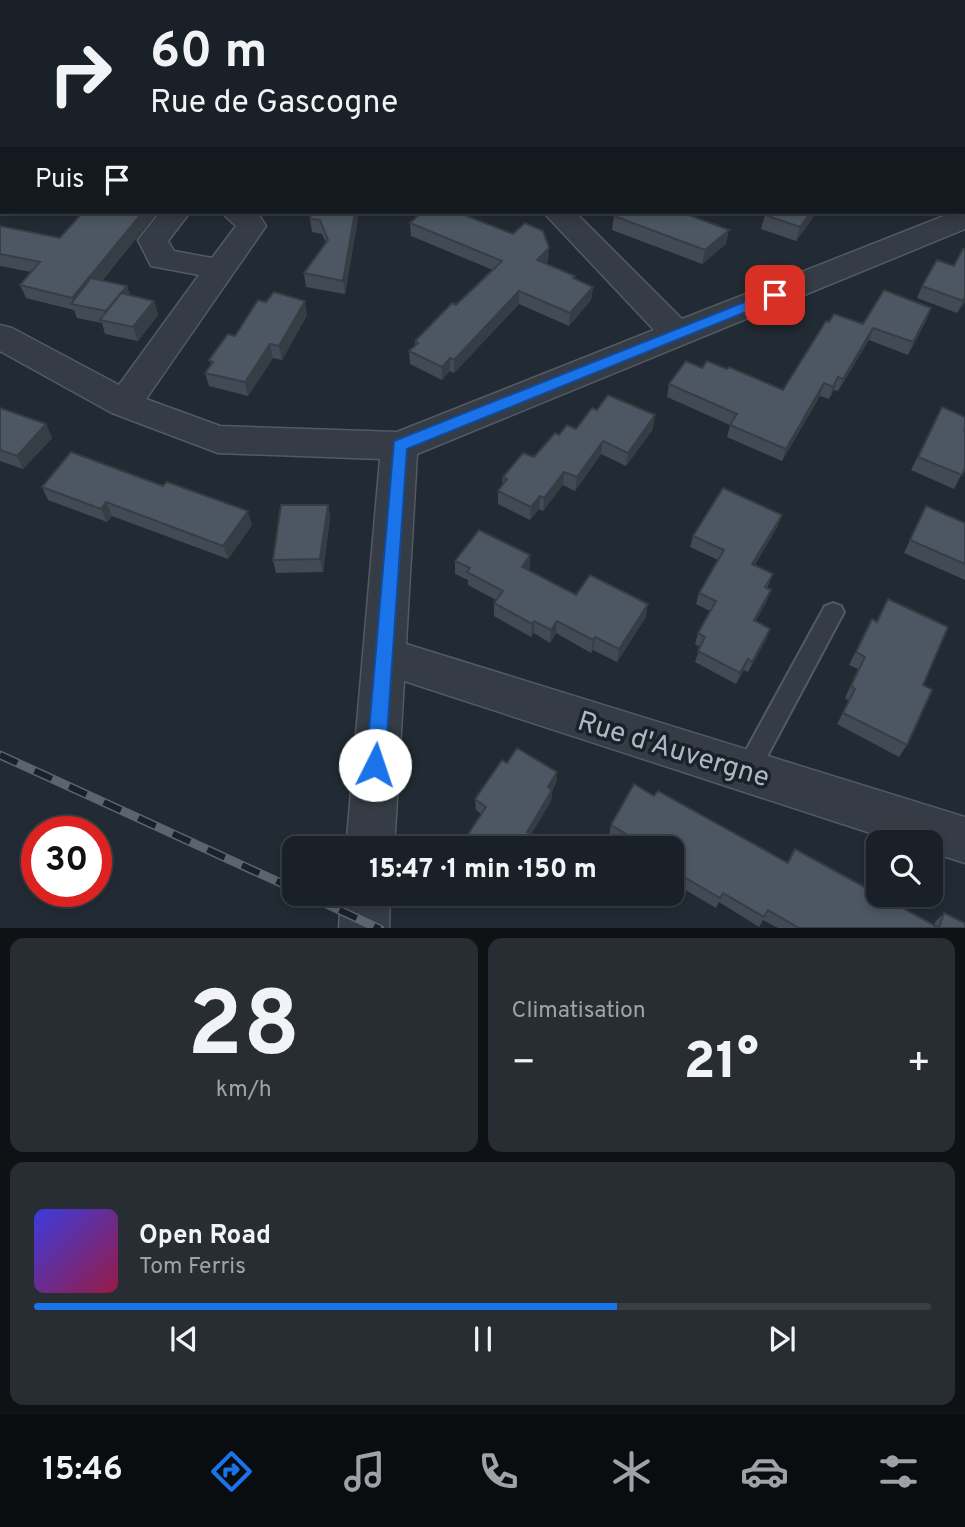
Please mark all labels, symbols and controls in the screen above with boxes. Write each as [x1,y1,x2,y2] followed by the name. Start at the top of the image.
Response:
[150,23,268,85] text: 60 m
[35,28,126,119] icon: right
[150,84,398,124] text: Rue de Gascogne
[98,161,136,199] icon: arrive
[35,164,84,197] text: Puis
[745,265,805,325] pin
[756,276,794,314] icon: arrive
[573,705,774,797] street label: Rue d'Auvergne
[338,728,412,802] position arrow
[21,816,112,907] speed limit sign: 30
[866,830,943,907] map controls
[866,830,943,907] button: search
[369,854,597,887] text: 15:47 · 1 min · 150 m
[187,973,300,1088] text: 28
[512,997,646,1026] text: Climatisation
[684,1031,759,1097] text: 21°
[512,1040,536,1089] text: −
[906,1040,931,1089] text: +
[216,1076,272,1105] text: km/h
[139,1220,271,1253] text: Open Road
[139,1253,246,1282] text: Tom Ferris
[165,1320,203,1358] icon: previous
[464,1320,502,1358] icon: pause
[763,1320,801,1358] icon: next
[207,1447,256,1496] icon: directions
[340,1447,389,1496] icon: music
[474,1447,523,1496] icon: phone
[607,1447,656,1496] icon: climate
[740,1447,789,1496] icon: car
[874,1447,923,1496] icon: filters
[42,1451,123,1491] text: 15:46

